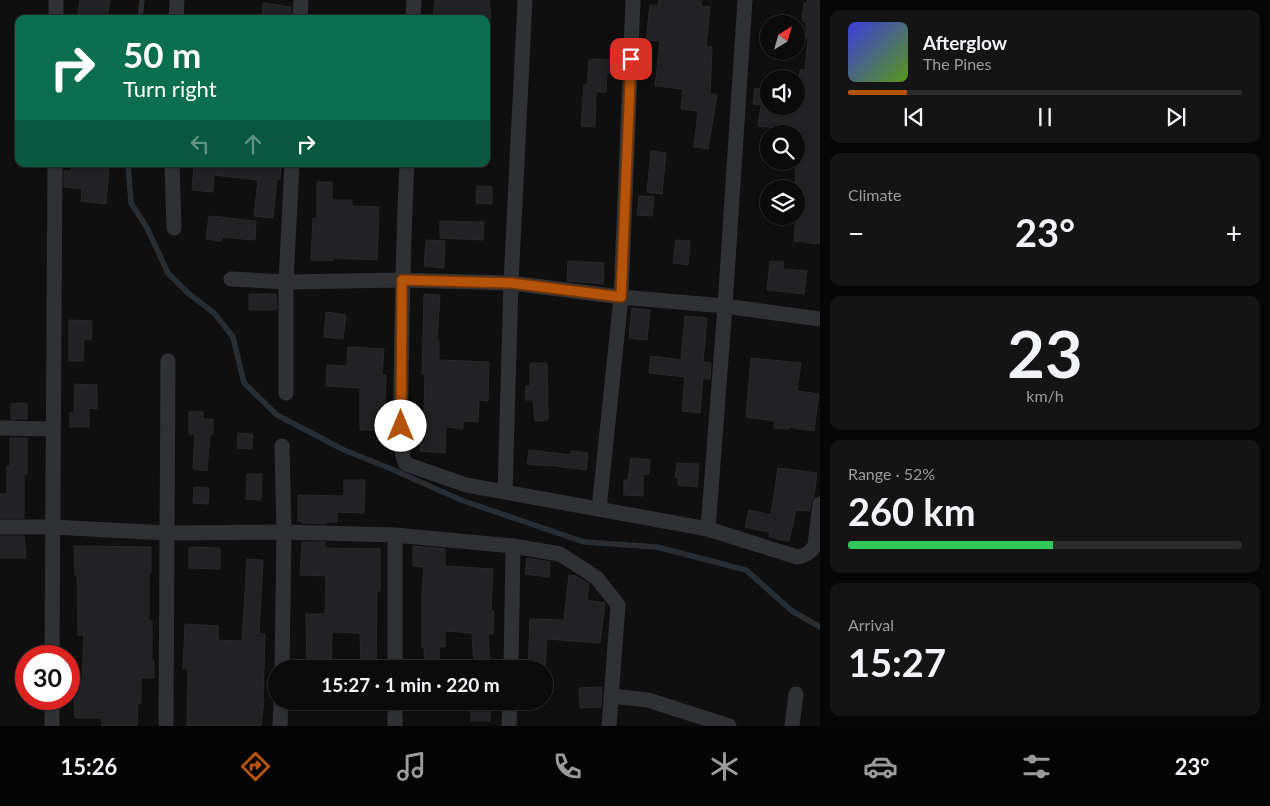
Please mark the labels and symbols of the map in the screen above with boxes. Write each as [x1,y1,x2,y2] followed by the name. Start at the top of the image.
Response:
[760,15,805,60] north arrow
[610,38,652,80] pin
[374,399,426,451] position arrow
[15,645,80,710] speed limit sign: 30

